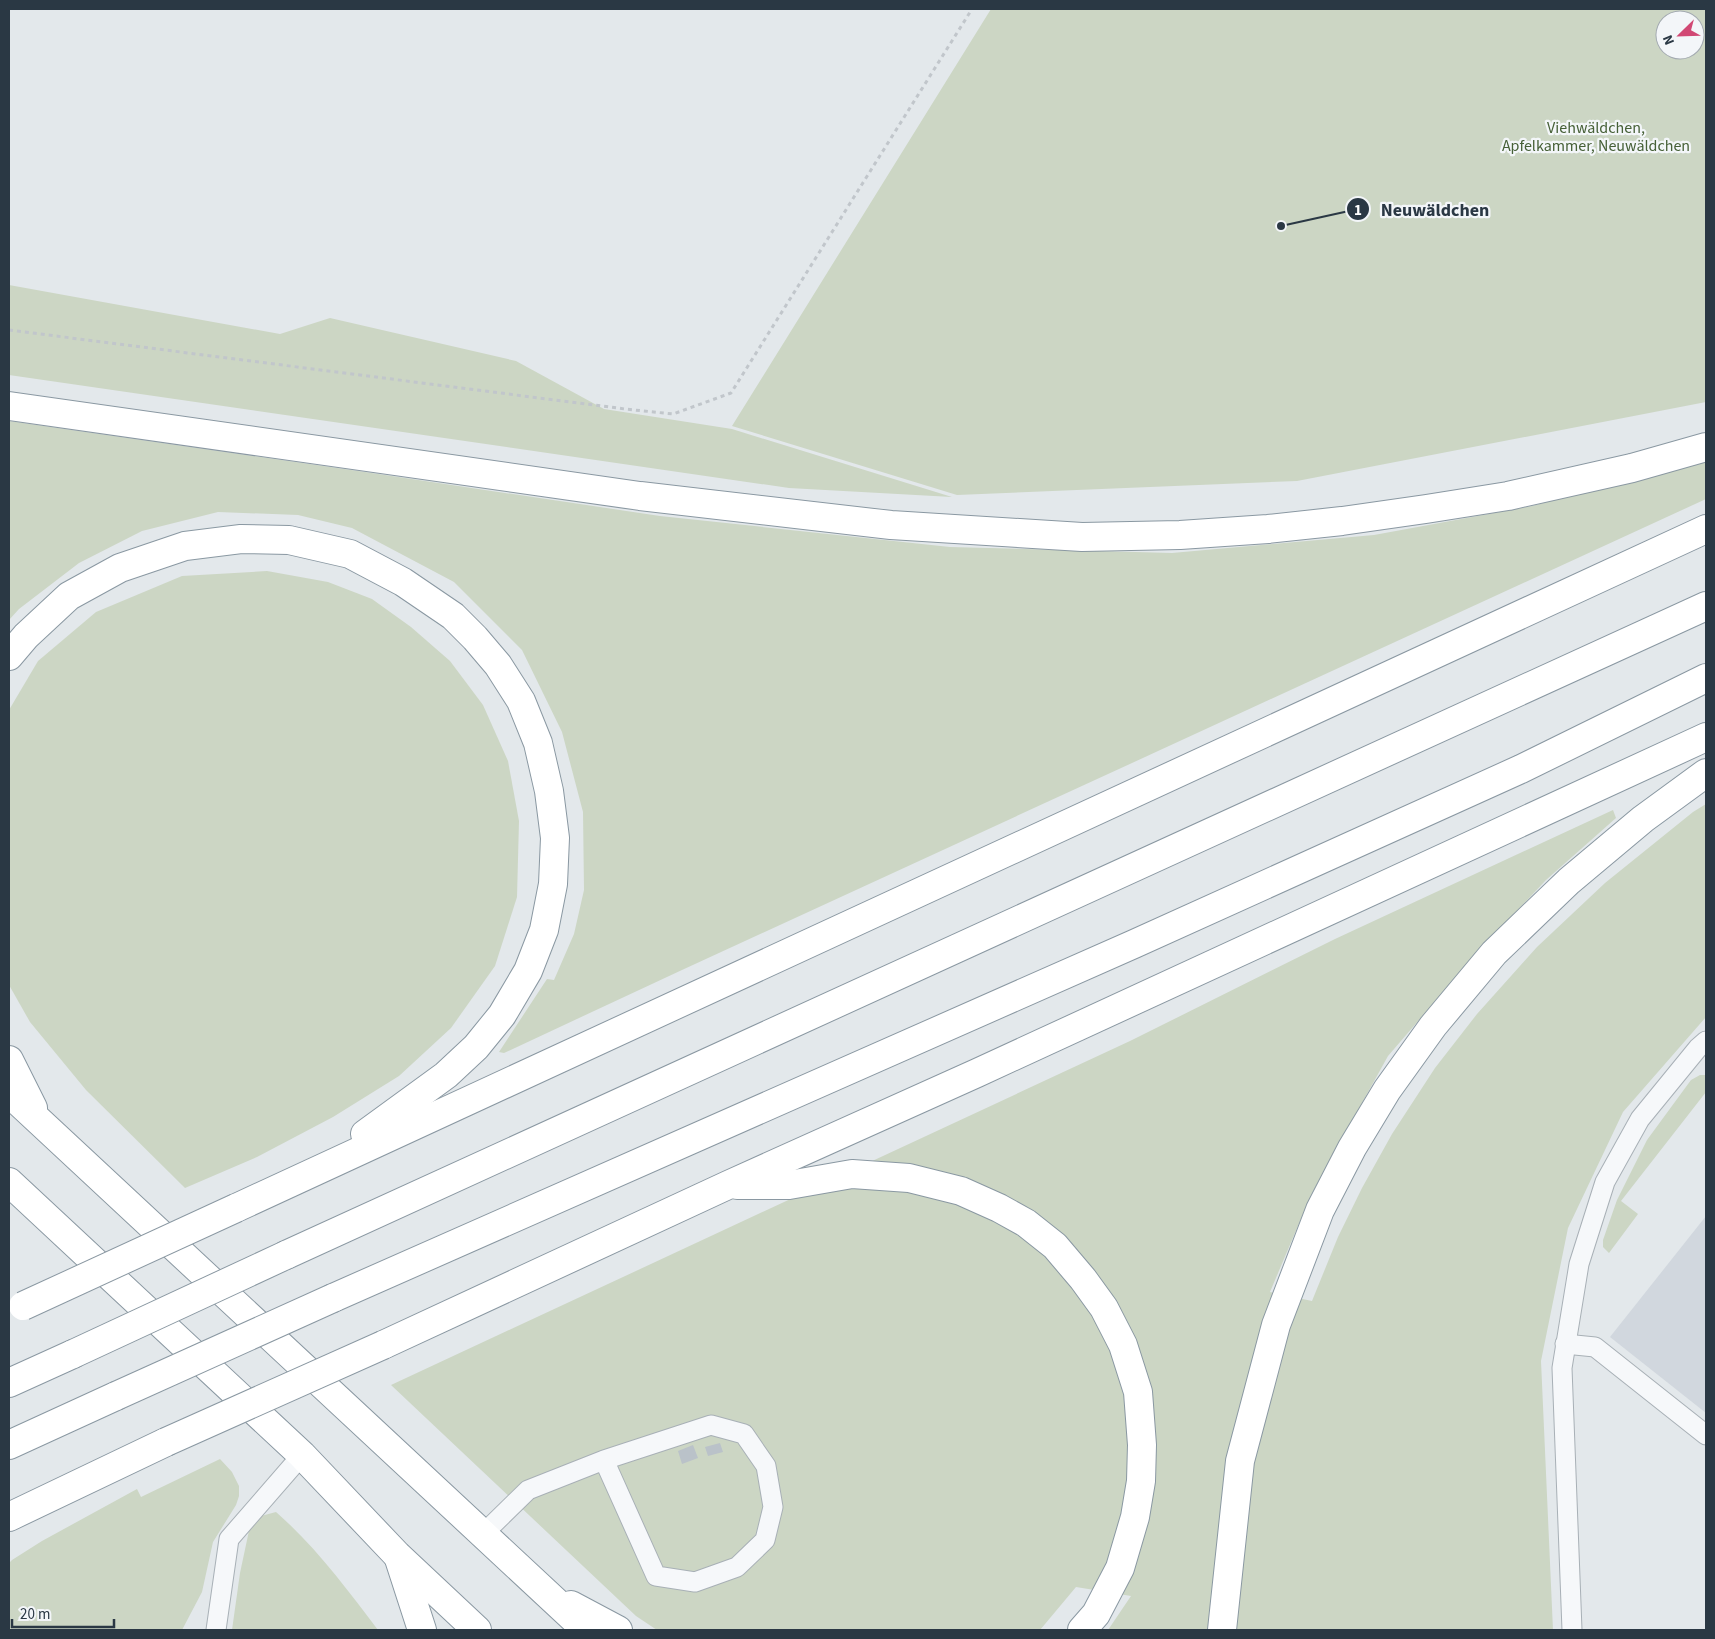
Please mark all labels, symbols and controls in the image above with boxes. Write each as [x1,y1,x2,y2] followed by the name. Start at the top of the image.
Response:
[1655,10,1705,60] north arrow
[1658,31,1680,48] text: N
[1502,117,1690,157] park label: Viehwäldchen, Apfelkammer, Neuwäldchen
[1346,193,1499,226] callout: Neuwäldchen
[1381,198,1489,223] text: Neuwäldchen
[1354,200,1362,221] text: 1
[12,1596,115,1628] scale bar
[20,1604,50,1625] text: 20 m

